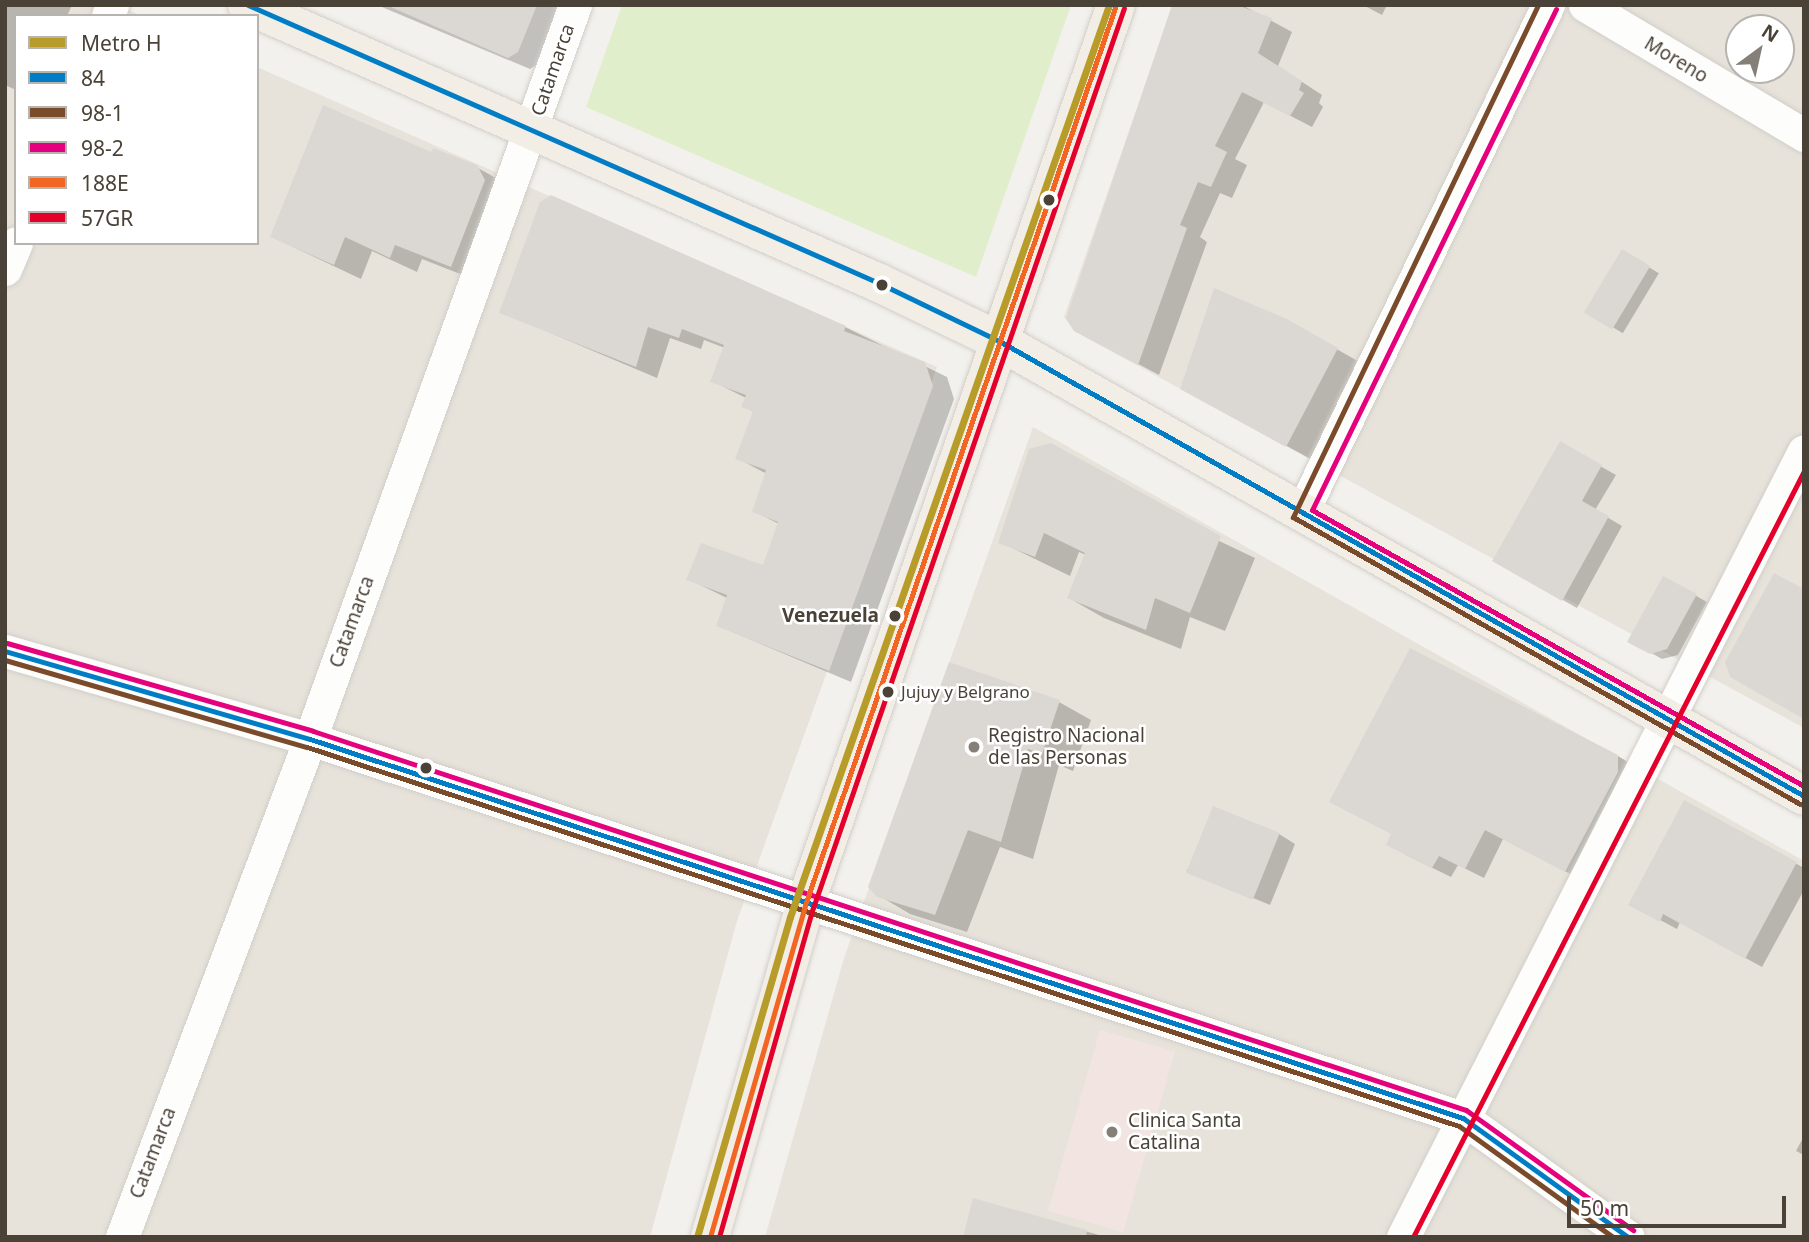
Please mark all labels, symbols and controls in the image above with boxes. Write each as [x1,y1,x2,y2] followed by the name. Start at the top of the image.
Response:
[14,14,259,245] legend
[1725,14,1795,84] north arrow
[1757,18,1784,48] text: N
[527,21,579,119] street label: Catamarca
[81,29,161,57] text: Metro H
[1640,32,1712,88] street label: Moreno
[81,64,105,92] text: 84
[81,99,124,127] text: 98-1
[81,134,124,162] text: 98-2
[81,169,129,197] text: 188E
[1042,193,1056,207] unlabelled marker
[81,204,133,232] text: 57GR
[875,278,889,292] unlabelled marker
[325,573,379,671] street label: Catamarca
[782,605,879,627] place label: Venezuela
[885,606,905,626] marker: Venezuela
[901,682,1030,702] place label: Jujuy y Belgrano
[881,685,895,699] marker: Jujuy y Belgrano
[988,725,1145,769] place label: Registro Nacional de las Personas
[966,739,982,755] marker: Registro Nacional de las Personas
[419,761,433,775] unlabelled marker
[125,1104,181,1202] street label: Catamarca
[1128,1110,1242,1154] place label: Clinica Santa Catalina
[1102,1122,1122,1142] marker: Clinica Santa Catalina
[1571,1182,1790,1226] scale bar
[1580,1194,1629,1222] text: 50 m

